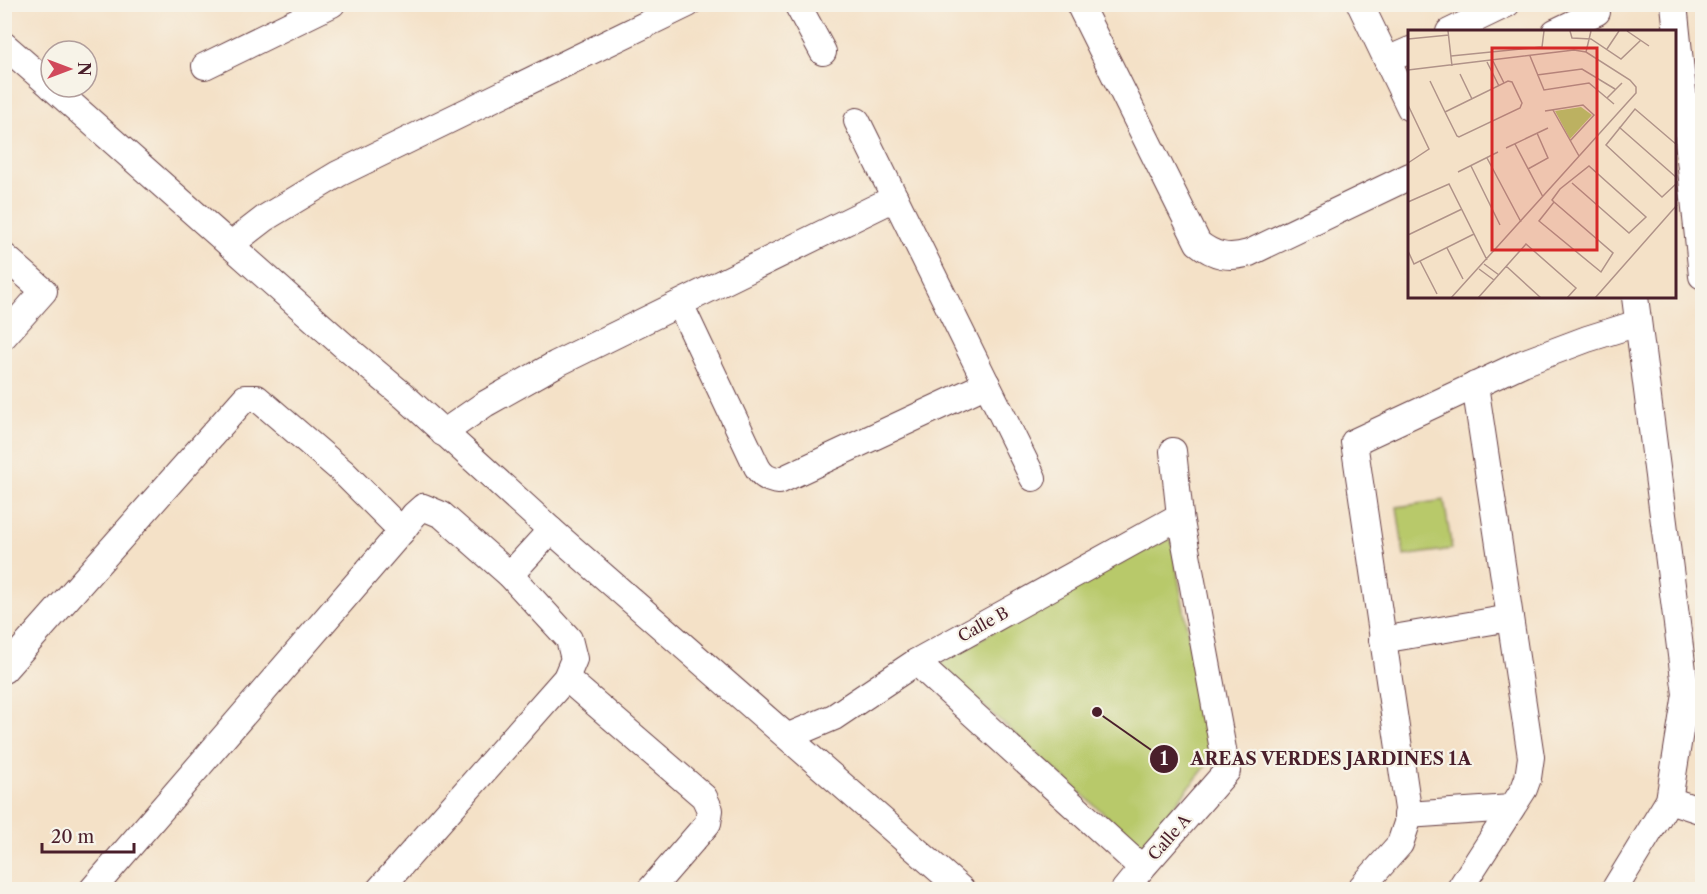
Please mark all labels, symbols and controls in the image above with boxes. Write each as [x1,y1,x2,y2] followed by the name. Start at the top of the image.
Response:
[1408,30,1677,298] inset map
[39,39,99,99] north arrow
[74,62,94,76] text: N
[954,602,1012,646] street label: Calle B
[1149,741,1484,777] callout: AREAS VERDES JARDINES 1A
[1160,748,1168,770] text: 1
[1190,748,1472,770] text: AREAS VERDES JARDINES 1A
[1144,809,1195,864] street label: Calle A
[42,816,134,854] scale bar
[51,826,95,848] text: 20 m

